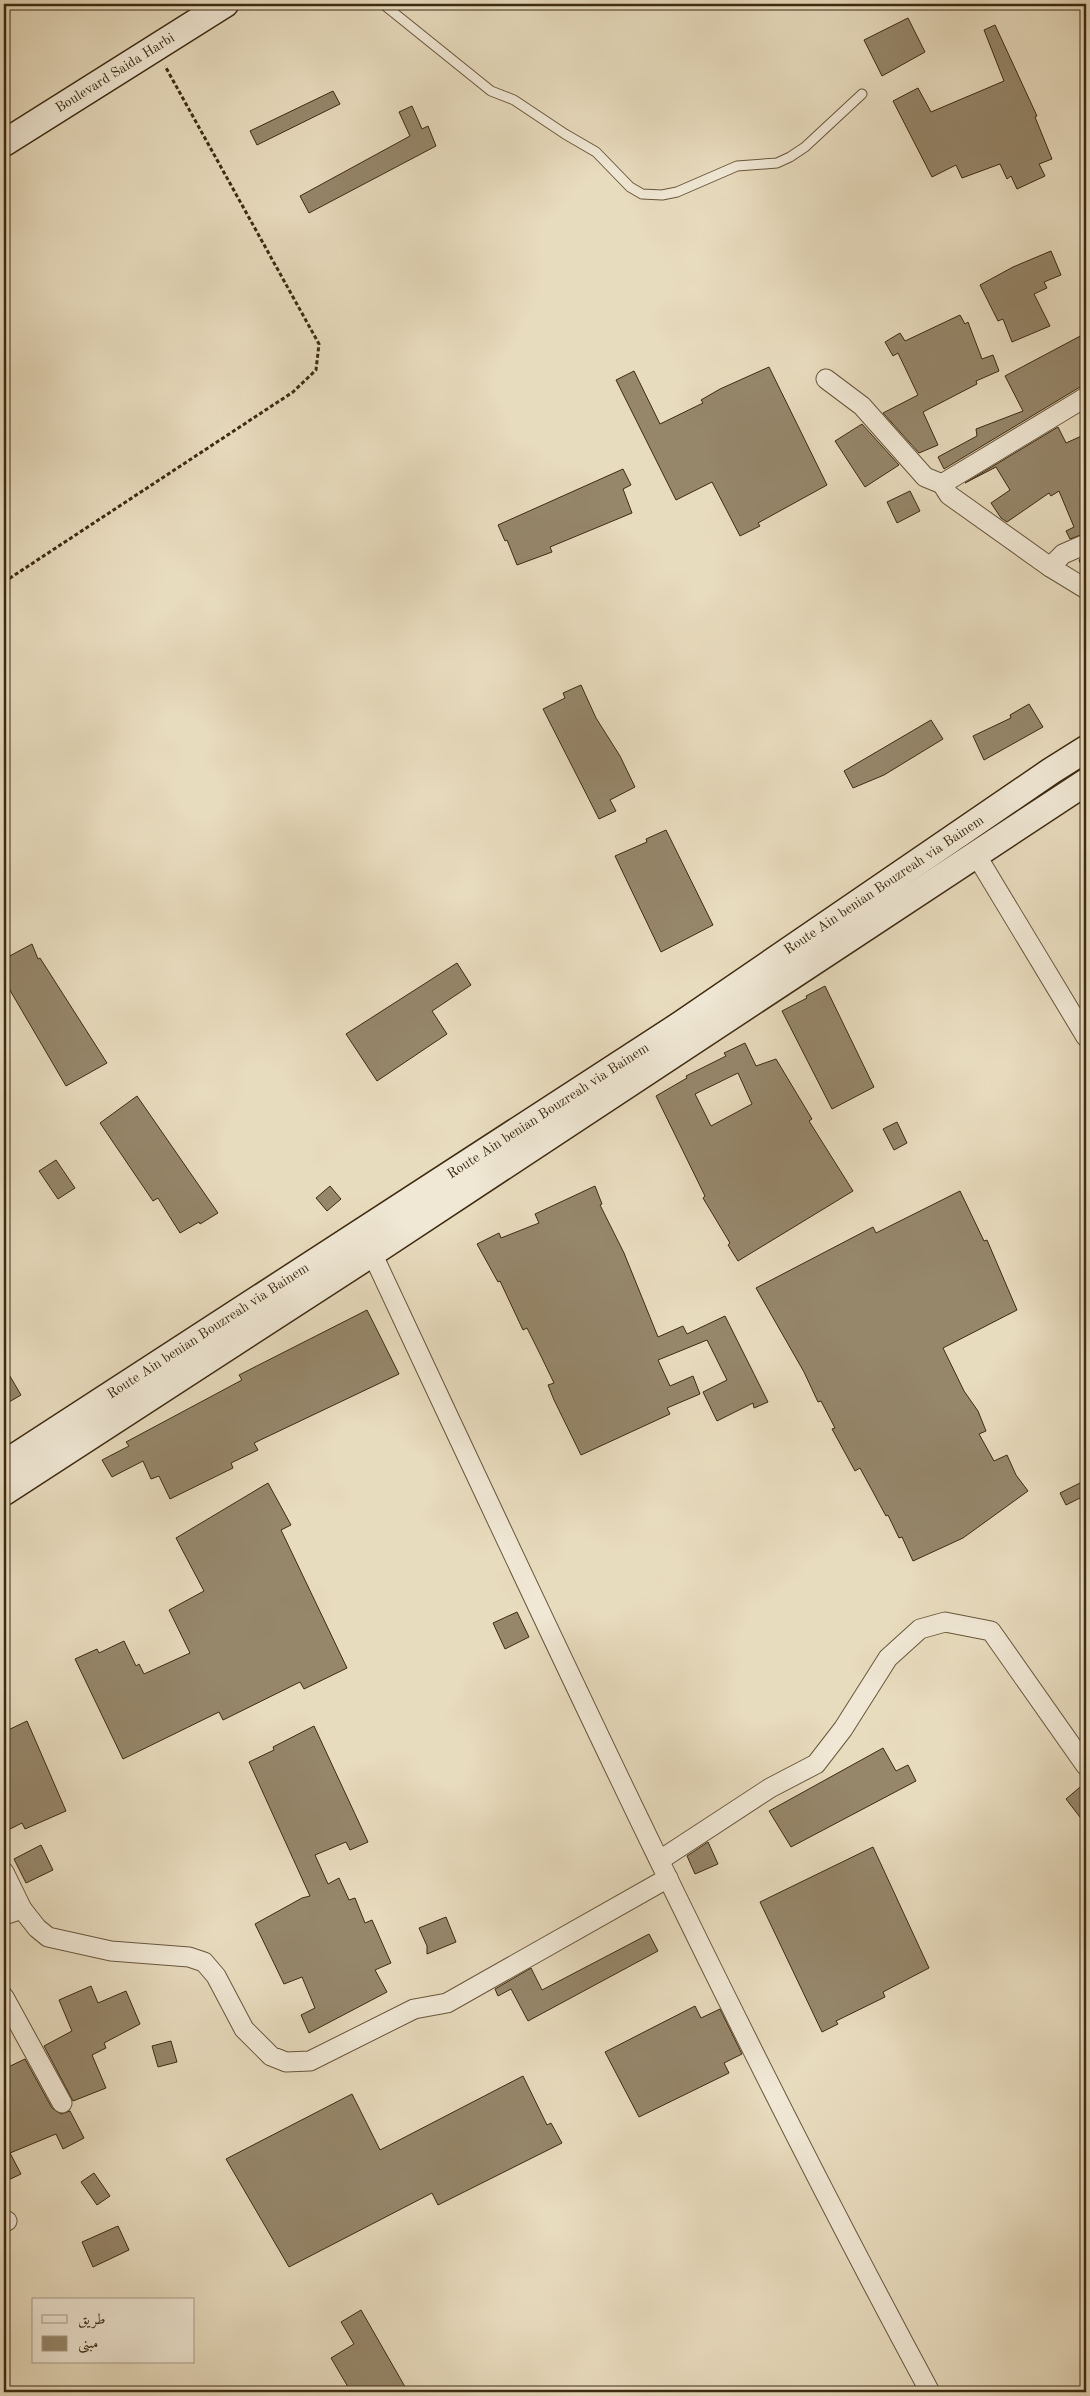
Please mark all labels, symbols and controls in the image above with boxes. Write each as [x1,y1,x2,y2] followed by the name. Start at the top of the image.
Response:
[53,31,177,115] street label: Boulevard Saida Harbi
[782,813,986,957] street label: Route Ain benian Bouzreah via Bainem
[445,1040,651,1182] street label: Route Ain benian Bouzreah via Bainem
[105,1260,311,1402] street label: Route Ain benian Bouzreah via Bainem
[32,2298,195,2364] legend
[78,2313,105,2329] text: طريق
[78,2337,98,2354] text: مبنى

